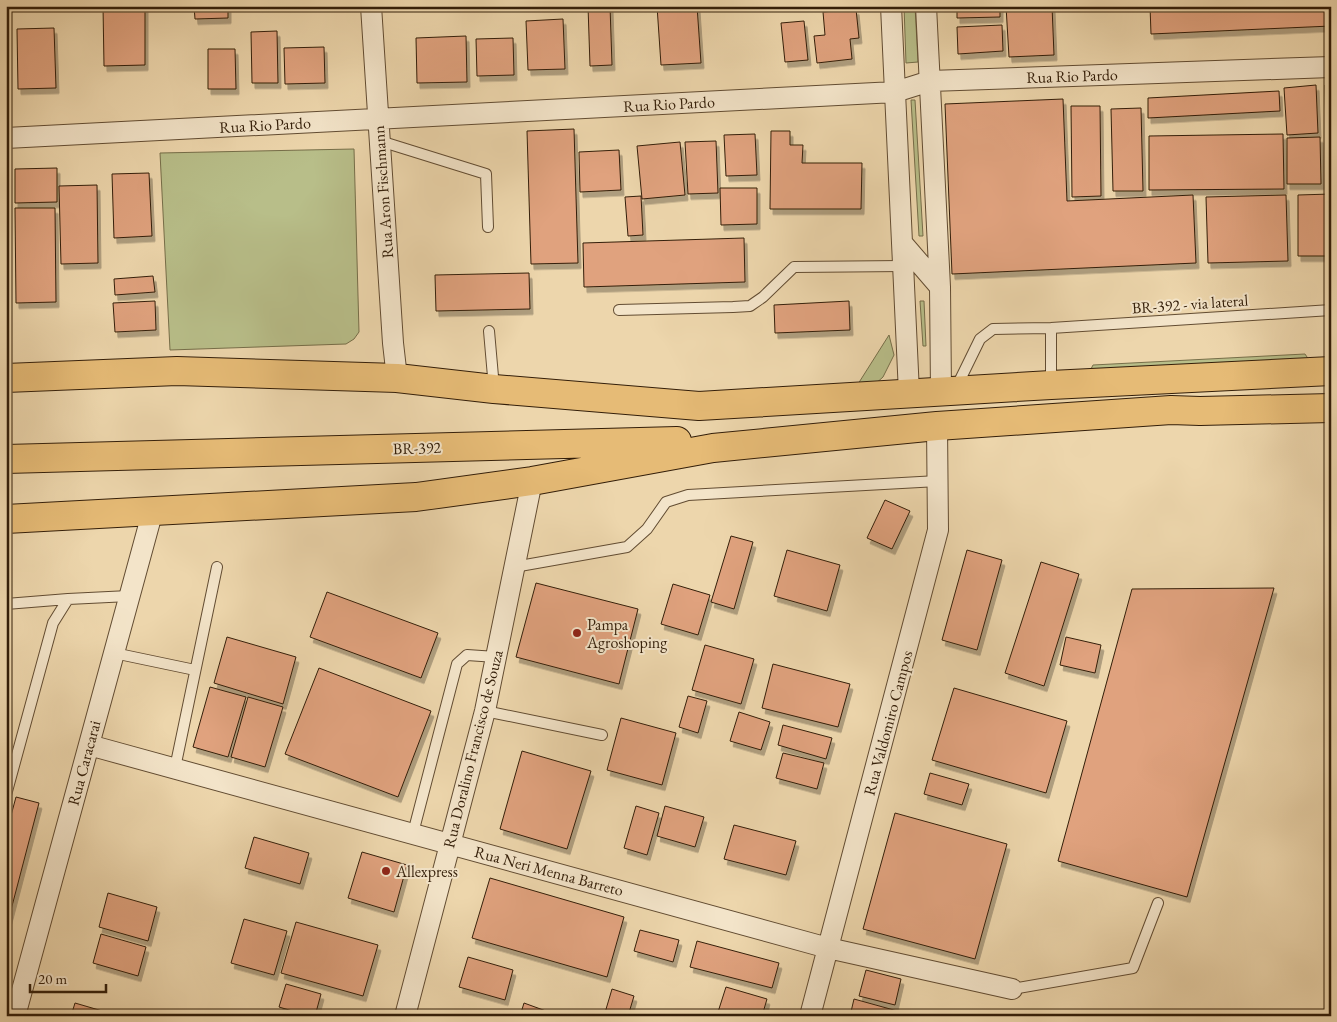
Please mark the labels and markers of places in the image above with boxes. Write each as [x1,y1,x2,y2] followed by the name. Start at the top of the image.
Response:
[586,614,668,653] place label: Pampa Agroshoping
[571,627,583,639] marker: Pampa Agroshoping
[395,861,458,882] place label: Allexpress
[380,865,392,877] marker: Allexpress

